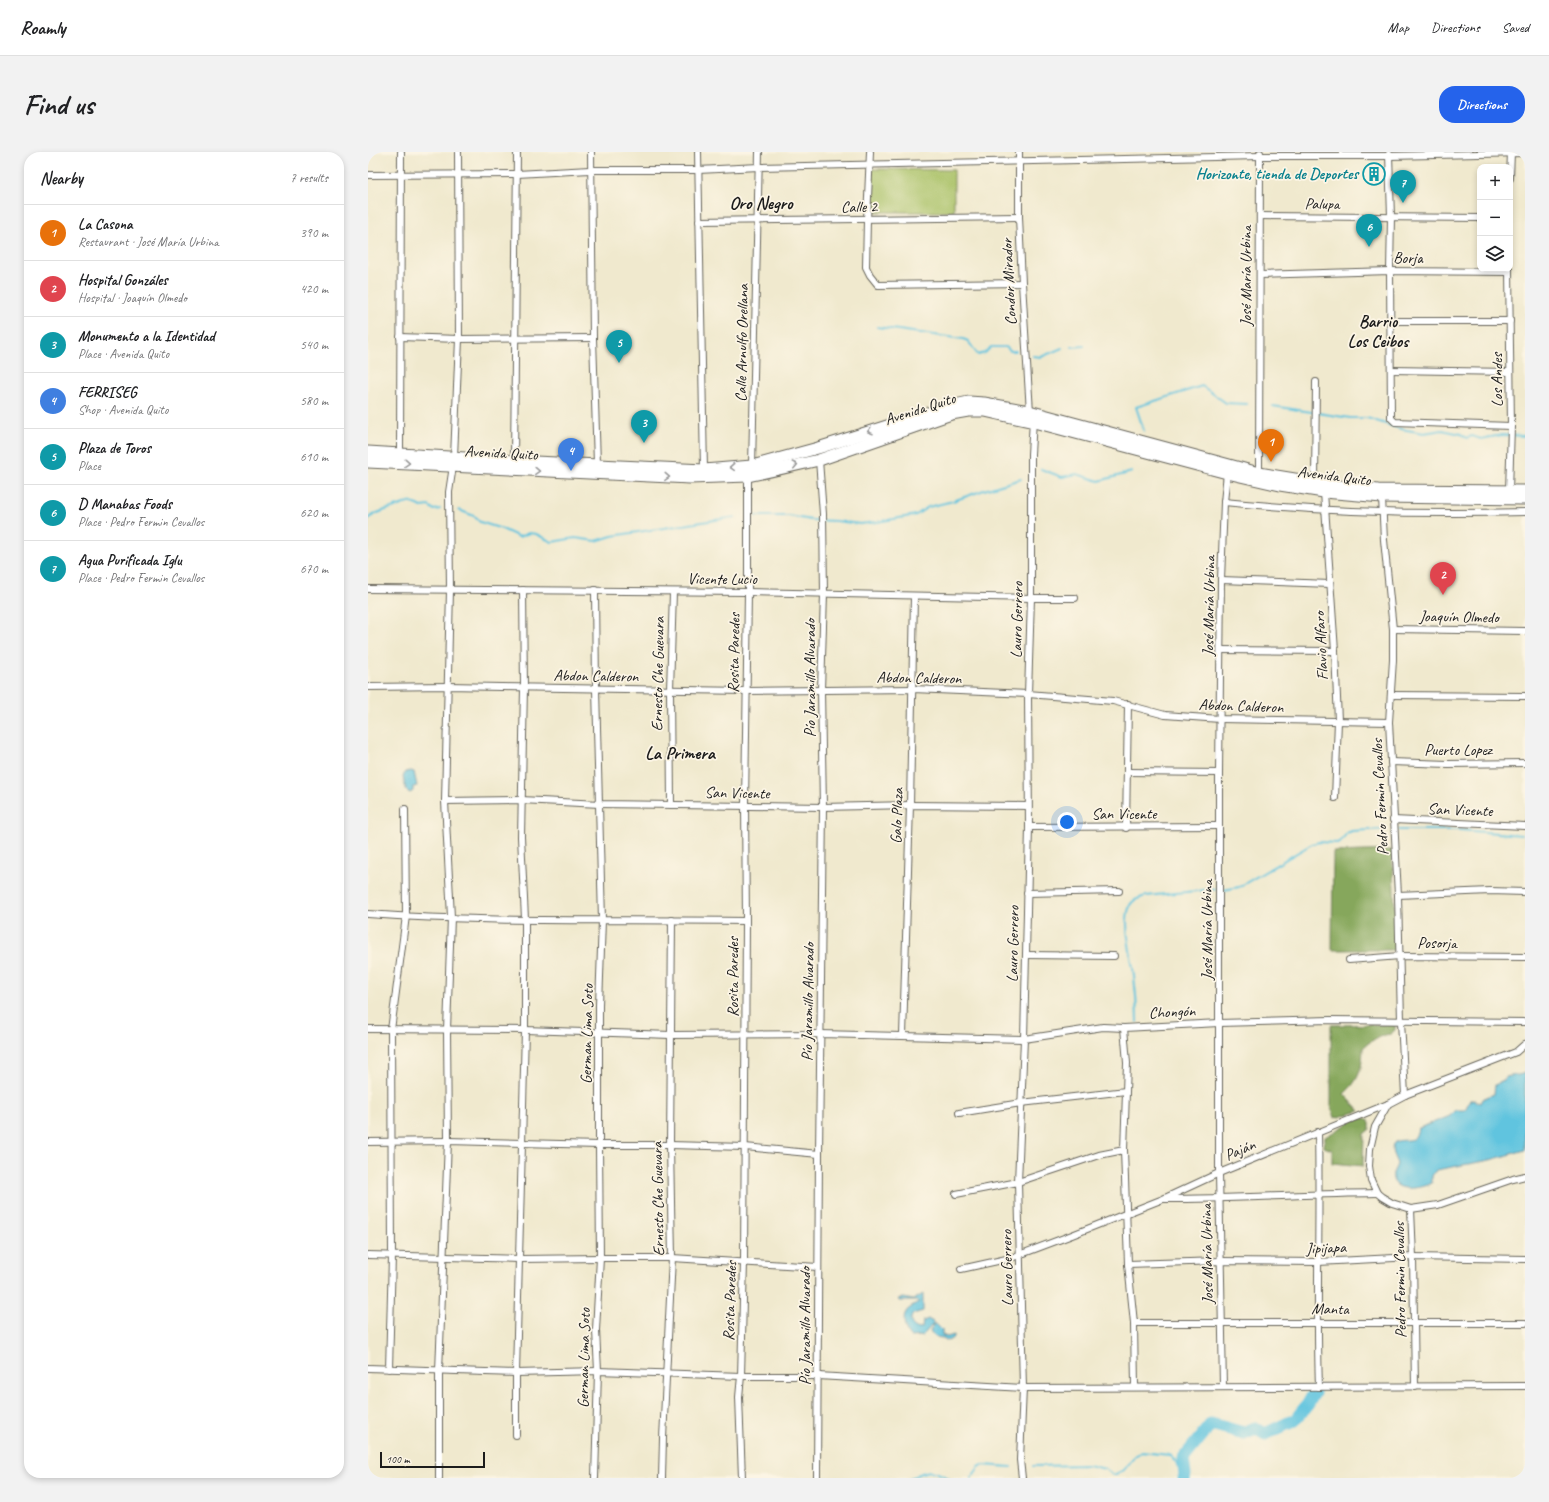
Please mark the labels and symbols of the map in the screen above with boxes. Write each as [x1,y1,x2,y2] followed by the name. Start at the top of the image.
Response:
[1361,161,1387,187] building icon: Horizonte, tienda de Deportes
[1196,164,1360,184] place label: Horizonte, tienda de Deportes
[1390,170,1416,203] pin: 7
[729,192,794,214] district label: Oro Negro
[1304,194,1341,214] street label: Palupa
[841,197,879,217] street label: Calle 2
[1356,214,1382,247] pin: 6
[1236,224,1256,327] street label: José María Urbina
[997,237,1021,326] street label: Condor Mirador
[1393,248,1424,268] street label: Borja
[731,283,753,402] street label: Calle Arnulfo Orellana
[1348,311,1410,352] district label: Barrio Los Ceibos
[606,330,632,363] pin: 5
[1487,351,1507,407] street label: Los Andes
[882,388,959,430] street label: Avenida Quito
[631,410,657,443] pin: 3
[867,426,874,435] one-way arrow
[1258,429,1284,462] pin: 1
[558,438,584,471] pin: 4
[464,441,539,465] street label: Avenida Quito
[404,459,410,468] one-way arrow
[792,462,798,470] one-way arrow
[1296,462,1373,491] street label: Avenida Quito
[729,463,735,472] one-way arrow
[534,467,540,476] one-way arrow
[664,473,670,482] one-way arrow
[1198,554,1220,657] street label: José María Urbina
[1430,562,1456,595] pin: 2
[687,569,758,589] street label: Vicente Lucio
[1006,580,1028,658] street label: Lauro Gerrero
[1418,606,1501,628] street label: Joaquín Olmedo
[1309,609,1333,681] street label: Flavio Alfaro
[723,611,745,693] street label: Rosita Paredes
[647,616,669,731] street label: Ernesto Che Guevara
[800,616,820,737] street label: Pío Jaramillo Alvarado
[553,665,639,687] street label: Abdon Calderon
[876,667,962,689] street label: Abdon Calderon
[1198,695,1285,718] street label: Abdon Calderon
[1367,737,1393,856] street label: Pedro Fermin Cevallos
[1424,740,1494,760] street label: Puerto Lopez
[645,742,717,764] district label: La Primera
[704,782,771,804] street label: San Vicente
[886,787,908,844] street label: Galo Plaza
[1427,799,1495,821] street label: San Vicente
[1091,804,1158,824] street label: San Vicente
[1057,812,1077,832] your location
[1197,878,1217,981] street label: José María Urbina
[1002,904,1024,982] street label: Lauro Gerrero
[1417,933,1458,953] street label: Posorja
[723,935,743,1017] street label: Rosita Paredes
[797,940,819,1061] street label: Pío Jaramillo Alvarado
[576,982,598,1084] street label: German Lima Soto
[1148,1001,1196,1023] street label: Chongón
[1222,1134,1259,1165] street label: Paján
[647,1141,669,1256] street label: Ernesto Che Guevara
[1196,1202,1218,1305] street label: José María Urbina
[1389,1220,1411,1338] street label: Pedro Fermin Cevallos
[996,1228,1018,1306] street label: Lauro Gerrero
[1305,1237,1347,1259] street label: Jipijapa
[719,1259,741,1341] street label: Rosita Paredes
[795,1264,815,1385] street label: Pío Jaramillo Alvarado
[1311,1299,1350,1319] street label: Manta
[573,1306,595,1408] street label: German Lima Soto
[380,1450,485,1469] scale bar

